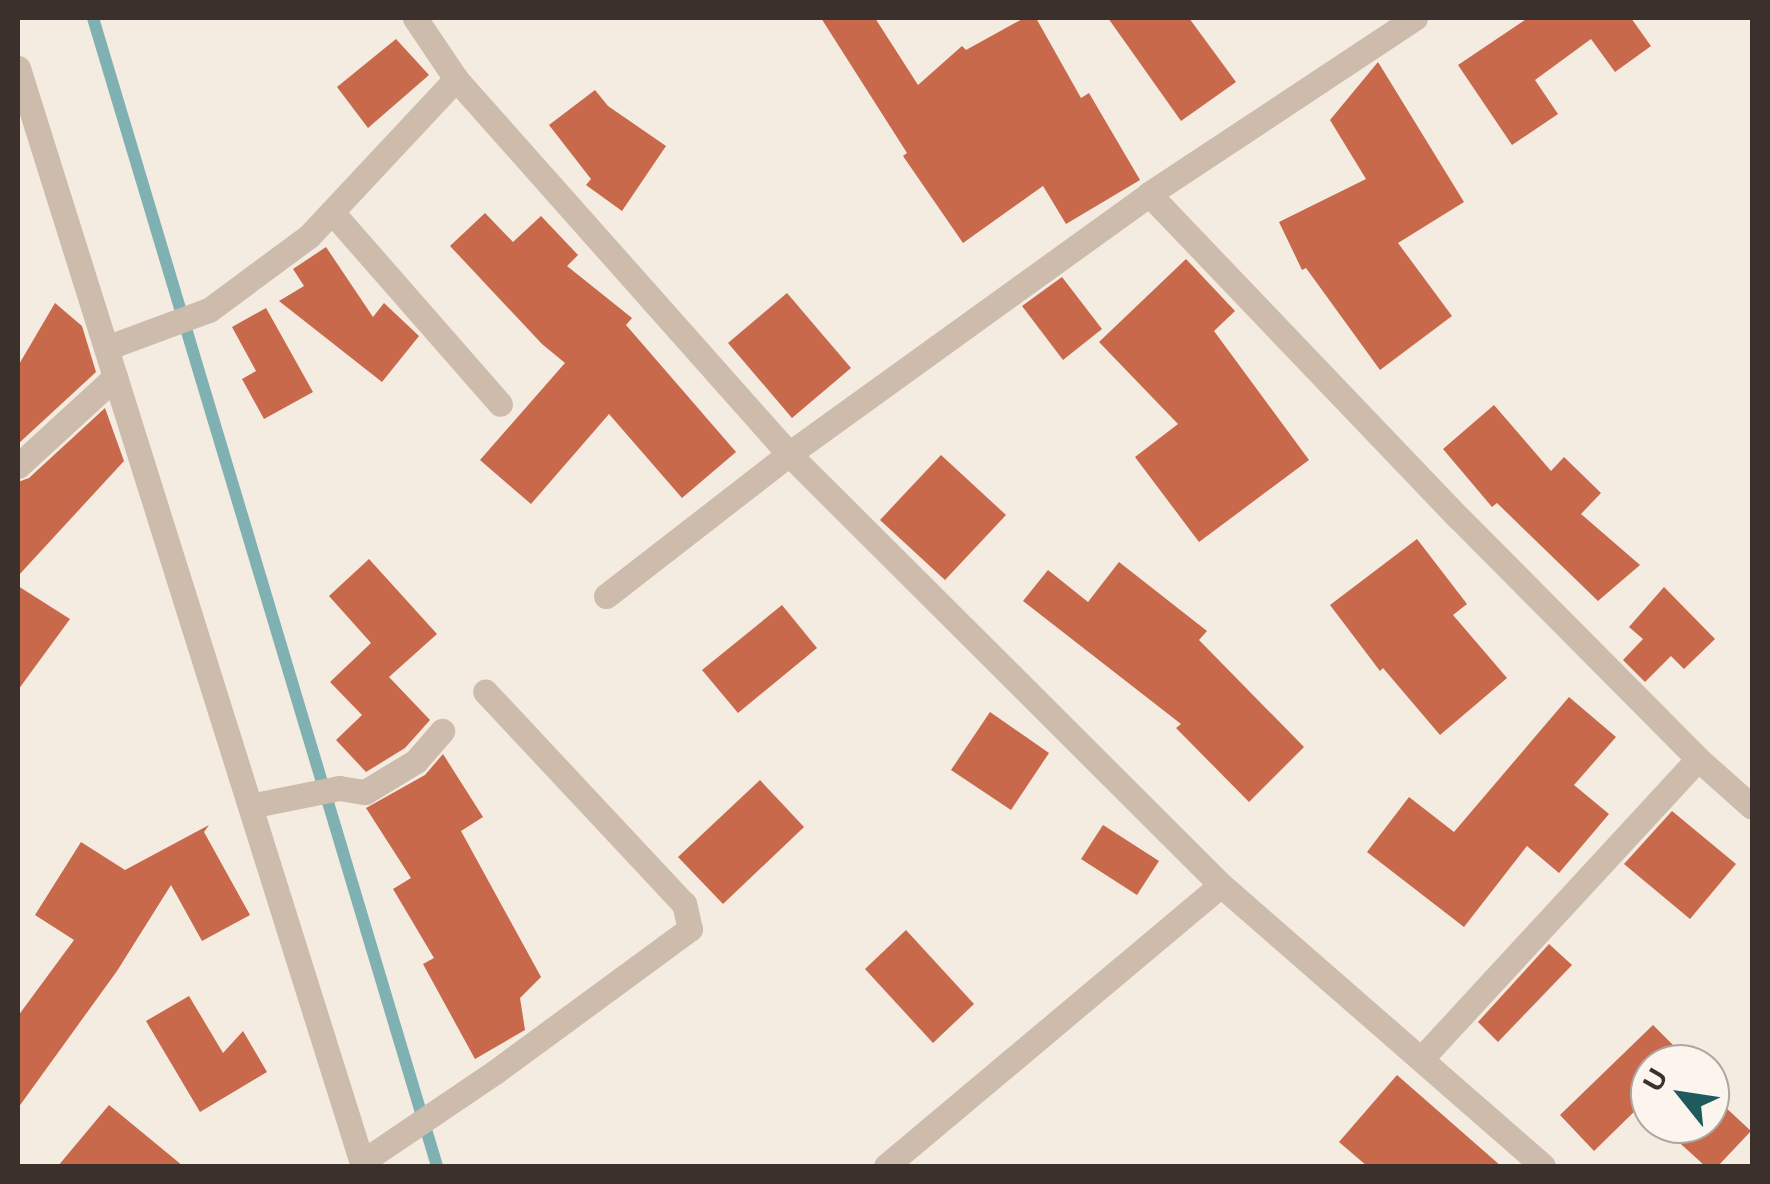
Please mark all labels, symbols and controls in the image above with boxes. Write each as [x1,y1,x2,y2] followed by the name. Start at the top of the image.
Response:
[1630,1044,1730,1144] north arrow
[1637,1063,1674,1096] text: U

